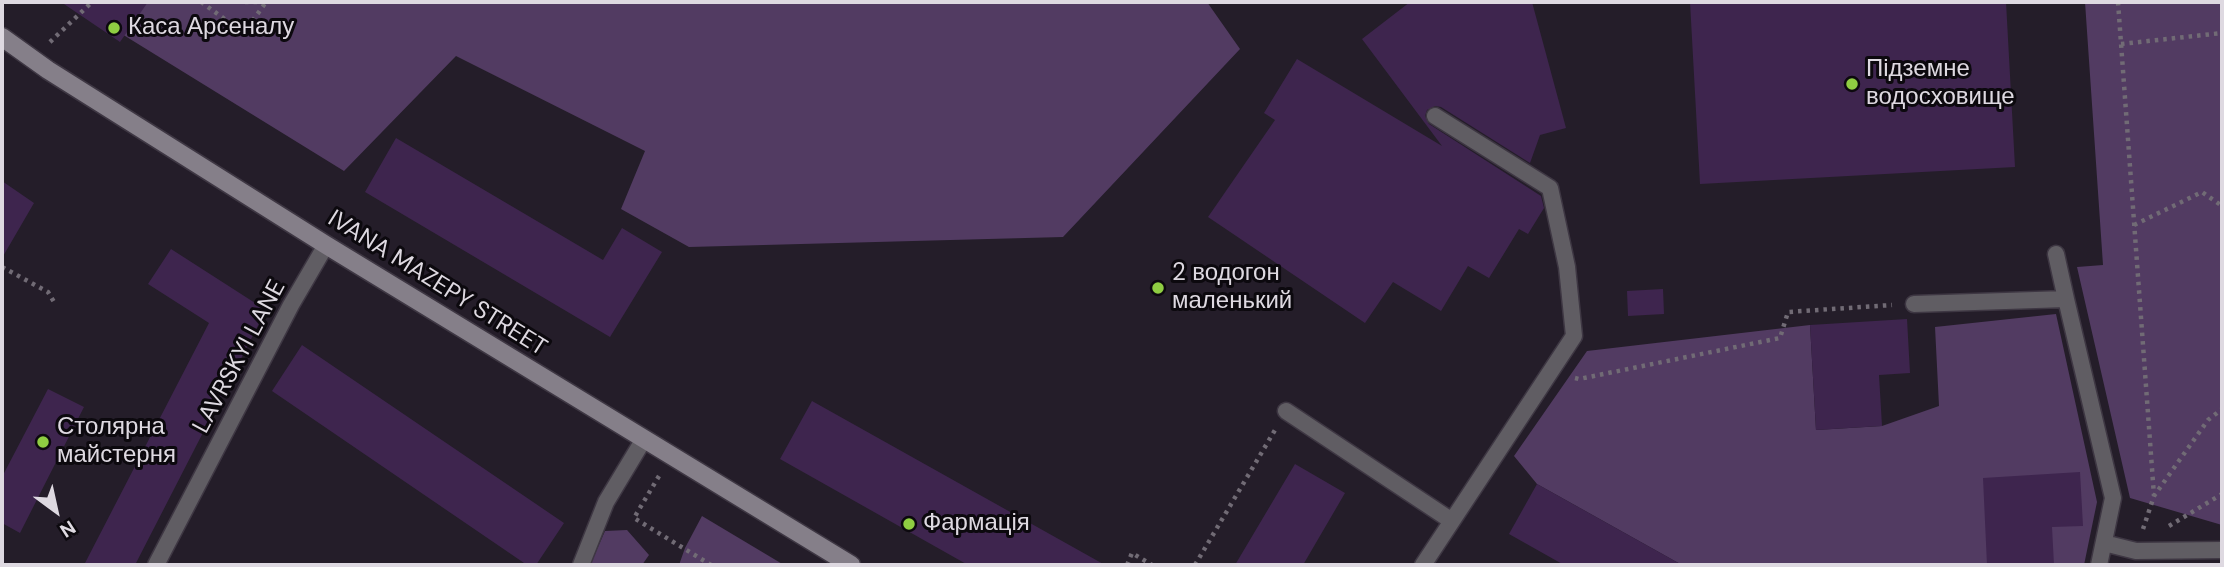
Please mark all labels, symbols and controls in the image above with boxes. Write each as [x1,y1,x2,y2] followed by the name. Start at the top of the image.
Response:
[128,14,294,42] place label: Каса Арсеналу
[106,20,122,36] marker: Каса Арсеналу
[1866,56,2015,112] place label: Підземне водосховище
[1844,76,1860,92] marker: Підземне водосховище
[322,205,552,363] street label: IVANA MAZEPY STREET
[1172,260,1292,316] place label: 2 водогон маленький
[188,276,292,438] street label: LAVRSKYI LANE
[1150,280,1166,296] marker: 2 водогон маленький
[57,414,176,470] place label: Столярна майстерня
[35,434,51,450] marker: Столярна майстерня
[21,476,91,546] north arrow
[923,510,1030,538] place label: Фармація
[55,515,80,543] text: N
[901,516,917,532] marker: Фармація

